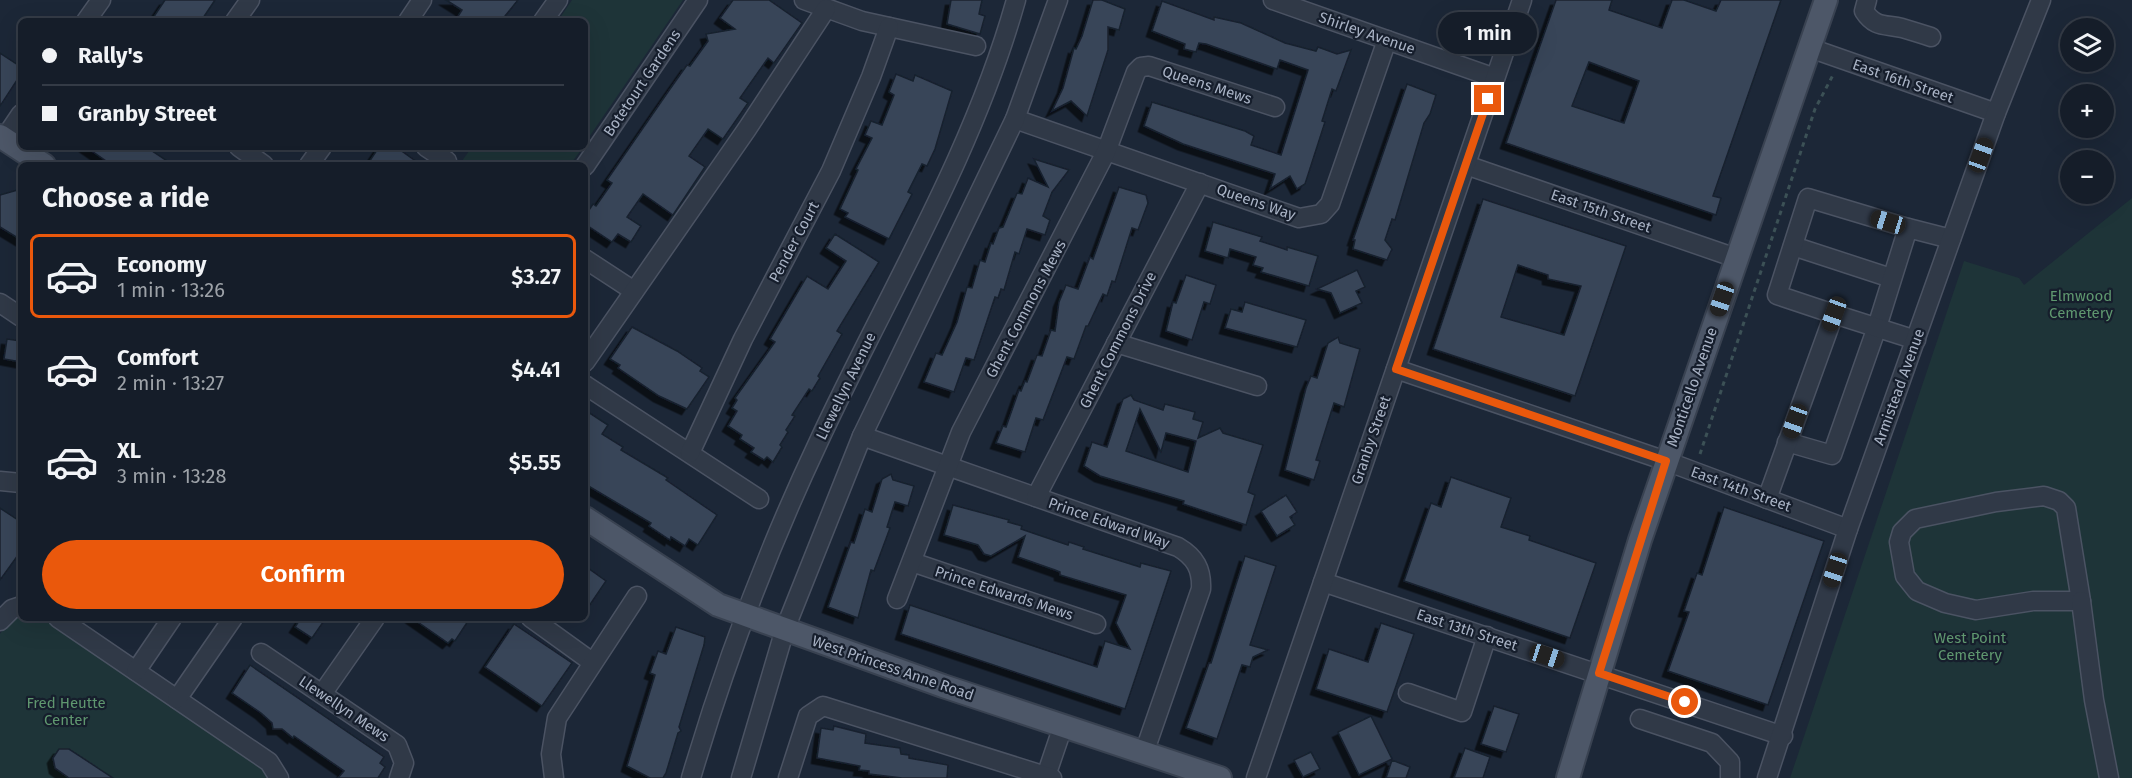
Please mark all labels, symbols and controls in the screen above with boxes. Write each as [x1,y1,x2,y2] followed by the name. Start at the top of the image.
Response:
[1317,8,1417,58] street label: Shirley Avenue
[1438,12,1538,54] callout: 1 min
[2060,18,2114,204] map controls
[2060,18,2114,72] button: layers
[1463,21,1512,45] text: 1 min
[600,26,684,140] street label: Botetourt Gardens
[78,42,143,69] text: Rally's
[1850,55,1956,107] street label: East 16th Street
[1160,62,1254,108] street label: Queens Mews
[2060,84,2114,138] button: +
[1474,85,1501,112] route end
[78,100,217,127] text: Granby Street
[1966,135,1996,175] car
[2060,150,2114,204] button: −
[1214,180,1298,224] street label: Queens Way
[42,182,209,214] text: Choose a ride
[1548,185,1654,237] street label: East 15th Street
[765,198,823,285] street label: Pender Court
[1868,208,1908,236] car
[982,237,1070,381] street label: Ghent Commons Mews
[45,249,99,303] icon: car
[117,251,206,278] text: Economy
[511,263,561,290] text: $3.27
[1076,269,1160,411] street label: Ghent Commons Drive
[117,278,225,302] text: 1 min · 13:26
[1708,279,1736,319] car
[2049,287,2114,322] park label: Elmwood Cemetery
[1819,294,1849,334] car
[1663,325,1721,449] street label: Monticello Avenue
[1870,326,1928,448] street label: Armistead Avenue
[812,329,880,443] street label: Llewellyn Avenue
[45,342,99,396] icon: car
[117,344,198,371] text: Comfort
[511,356,561,383] text: $4.41
[117,371,224,395] text: 2 min · 13:27
[1347,393,1395,487] street label: Granby Street
[1780,401,1810,441] car
[45,435,99,489] icon: car
[117,437,141,464] text: XL
[509,449,561,476] text: $5.55
[1688,462,1794,516] street label: East 14th Street
[117,464,227,488] text: 3 min · 13:28
[1046,494,1173,552] street label: Prince Edward Way
[42,540,564,609] button: Confirm
[1821,550,1849,590] car
[932,562,1076,624] street label: Prince Edwards Mews
[1414,605,1520,655] street label: East 13th Street
[1934,629,2007,664] park label: West Point Cemetery
[810,632,976,704] street label: West Princess Anne Road
[1527,642,1567,670] car
[295,672,393,746] street label: Llewellyn Mews
[1671,688,1698,715] route start
[26,694,106,729] park label: Fred Heutte Center

